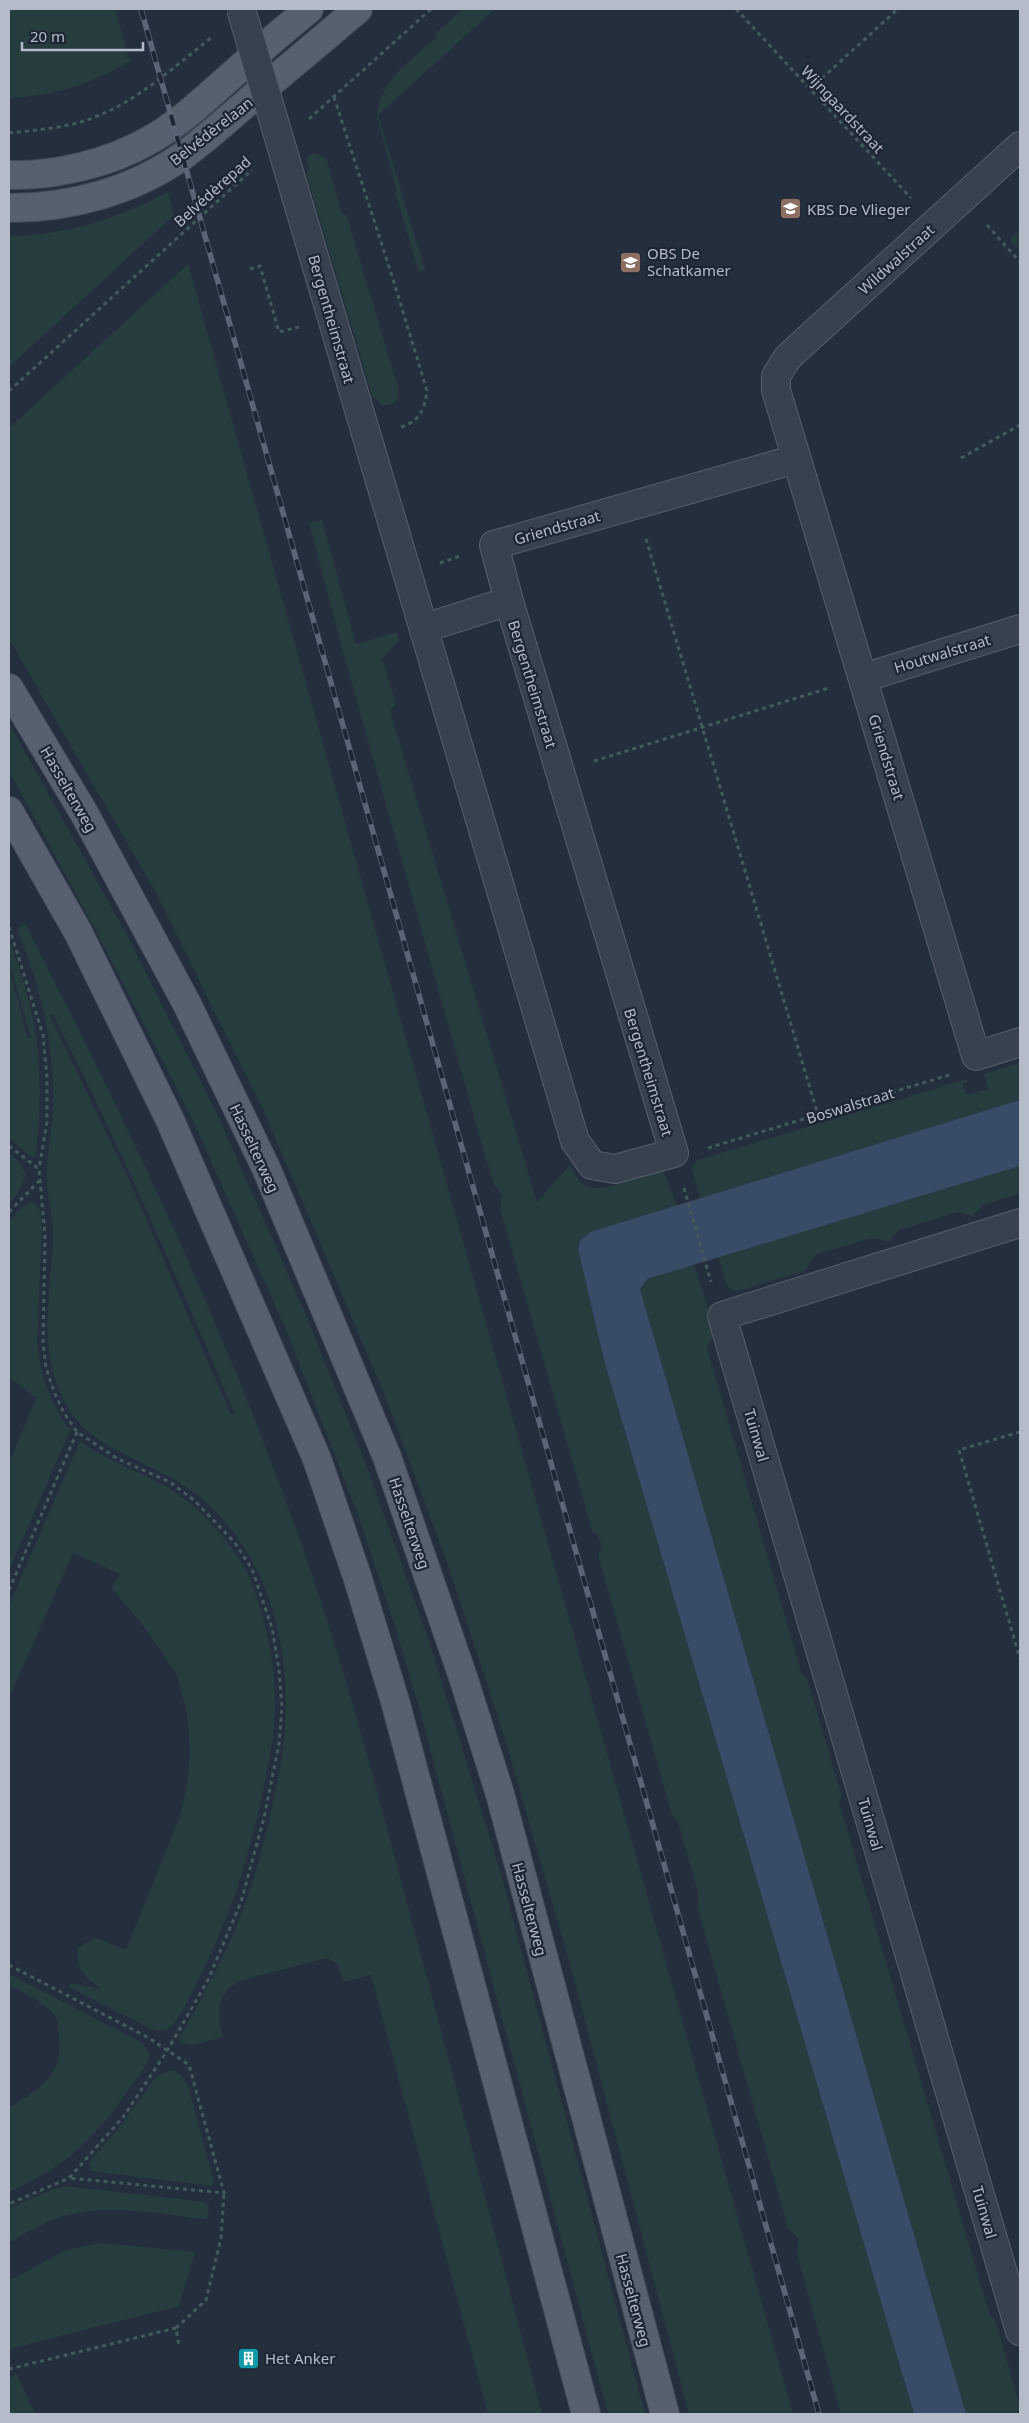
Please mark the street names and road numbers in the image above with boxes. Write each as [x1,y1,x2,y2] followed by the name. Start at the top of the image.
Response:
[797,61,889,158] street label: Wijngaardstraat
[165,92,257,170] street label: Belvédèrelaan
[169,151,255,231] street label: Belvédèrepad
[854,219,939,298] street label: Wildwalstraat
[304,252,360,386] street label: Bergentheimstraat
[512,505,603,549] street label: Griendstraat
[504,617,562,751] street label: Bergentheimstraat
[891,629,993,677] street label: Houtwalstraat
[864,712,910,803] street label: Griendstraat
[36,743,102,835] street label: Hasselterweg
[620,1005,678,1139] street label: Bergentheimstraat
[804,1082,897,1128] street label: Boswalstraat
[226,1100,284,1196] street label: Hasselterweg
[740,1406,774,1464] street label: Tuinwal
[385,1474,435,1572] street label: Hasselterweg
[854,1795,888,1853] street label: Tuinwal
[508,1860,552,1958] street label: Hasselterweg
[968,2183,1002,2241] street label: Tuinwal
[612,2251,656,2349] street label: Hasselterweg

